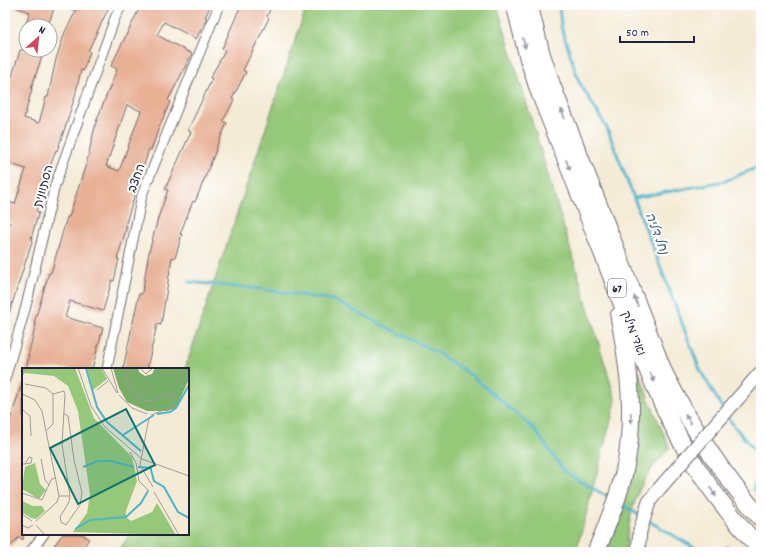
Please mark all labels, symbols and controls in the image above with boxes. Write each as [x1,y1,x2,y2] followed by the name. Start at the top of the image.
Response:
[18,18,58,58] north arrow
[620,18,694,44] scale bar
[36,23,48,39] text: N
[626,25,649,42] text: 50 m
[521,37,527,49] one-way arrow
[560,109,566,120] one-way arrow
[566,160,572,172] one-way arrow
[124,162,150,195] street label: החצב
[30,163,59,210] street label: הסתוונית
[639,210,673,259] water label: נחל דליה
[608,279,626,297] road number: 67
[632,294,638,306] one-way arrow
[616,309,649,359] street label: ואדי מילק
[22,368,189,535] inset map
[649,372,655,384] one-way arrow
[628,412,634,425] one-way arrow
[685,413,692,425] one-way arrow
[709,486,717,497] one-way arrow

